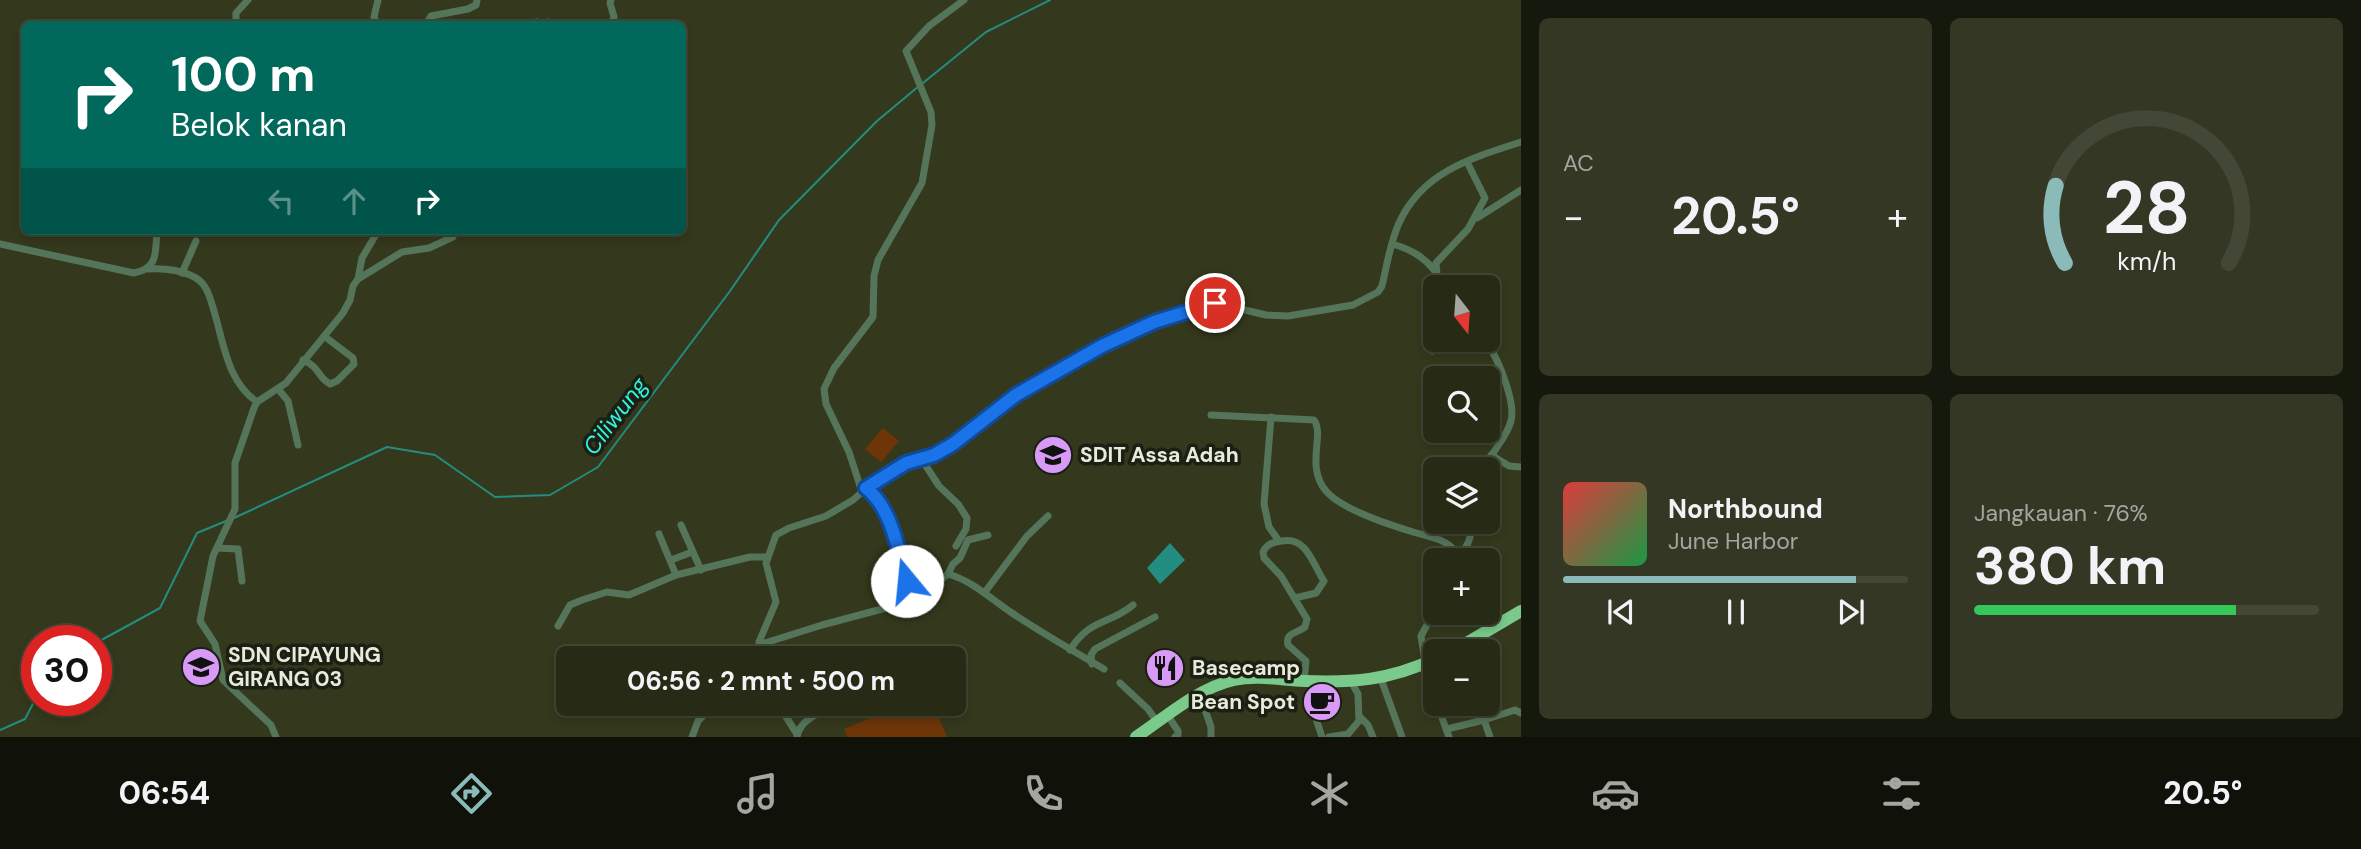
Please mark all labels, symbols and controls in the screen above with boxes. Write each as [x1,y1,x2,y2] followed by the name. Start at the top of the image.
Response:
[171,42,315,106] text: 100 m
[56,49,147,140] icon: right
[171,104,347,146] text: Belok kanan
[1563,148,1594,178] text: AC
[2103,161,2190,256] text: 28
[262,182,300,220] icon: left
[335,182,373,220] icon: ahead
[408,182,446,220] icon: right
[1671,182,1800,250] text: 20.5°
[1563,192,1584,242] text: −
[1887,192,1908,242] text: +
[2117,245,2176,278] text: km/h
[1185,273,1245,333] pin
[1423,275,1500,352] north arrow
[1423,275,1500,716] map controls
[1196,284,1234,322] icon: arrive
[1423,366,1500,443] button: search
[576,370,655,461] water label: Ciliwung
[1032,434,1074,476] school or university icon: SDIT Assa Adah
[1080,441,1239,469] place label: SDIT Assa Adah
[1423,457,1500,534] button: layers
[1668,492,1823,526] text: Northbound
[1974,498,2148,528] text: Jangkauan · 76%
[1668,526,1798,556] text: June Harbor
[1974,532,2166,600] text: 380 km
[870,544,944,618] position arrow
[1423,548,1500,625] button: +
[1602,593,1640,631] icon: previous
[1717,593,1755,631] icon: pause
[1832,593,1870,631] icon: next
[21,625,112,716] speed limit sign: 30
[1423,639,1500,716] button: −
[228,641,381,693] place label: SDN CIPAYUNG GIRANG 03
[180,646,222,688] school or university icon: SDN CIPAYUNG GIRANG 03
[1144,647,1186,689] restaurant icon: Basecamp
[1192,654,1300,682] place label: Basecamp
[627,664,895,698] text: 06:56 · 2 mnt · 500 m
[1301,681,1343,723] cafe icon: Bean Spot
[1191,688,1295,716] place label: Bean Spot
[447,769,496,818] icon: directions
[733,769,782,818] icon: music
[1019,769,1068,818] icon: phone
[1305,769,1354,818] icon: climate
[1591,769,1640,818] icon: car
[1877,769,1926,818] icon: filters
[119,772,210,814] text: 06:54
[2163,772,2242,814] text: 20.5°

